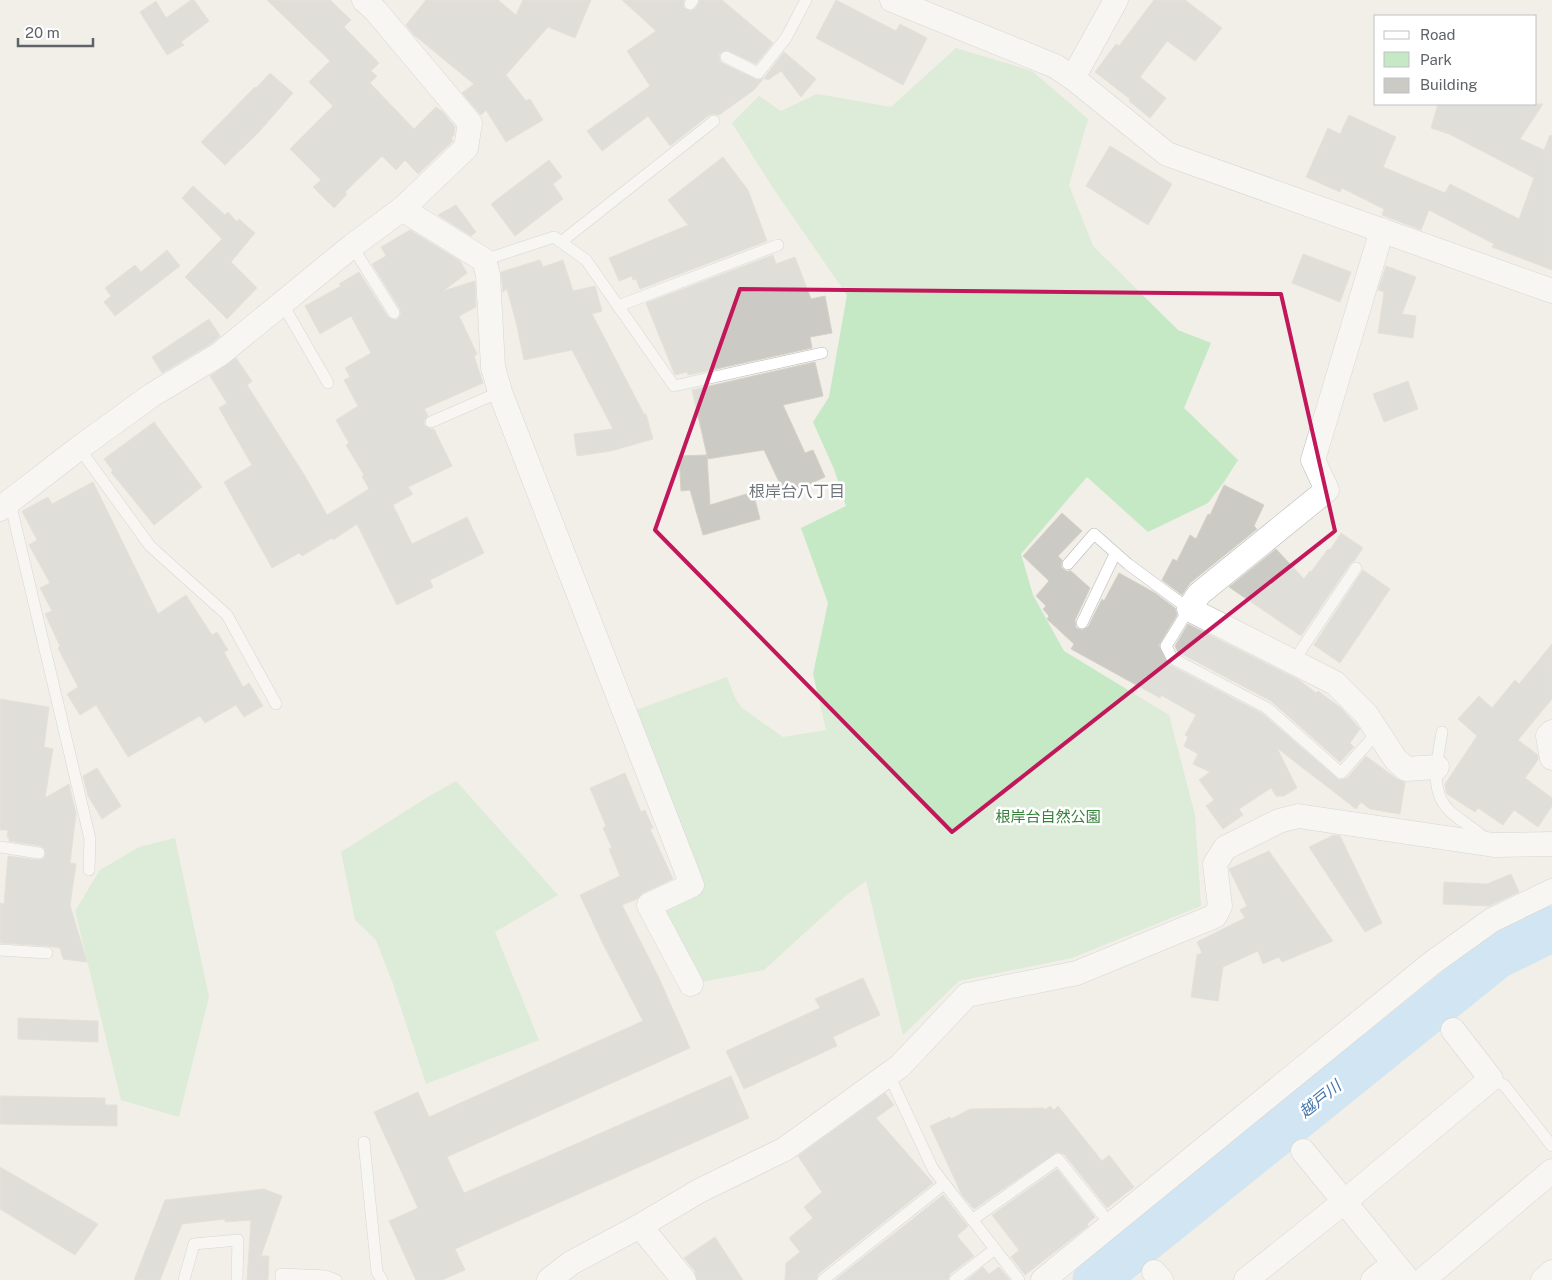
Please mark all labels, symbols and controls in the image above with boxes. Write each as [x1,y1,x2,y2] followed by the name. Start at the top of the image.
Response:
[18,15,92,47] scale bar
[1374,15,1537,105] legend
[25,24,60,41] text: 20 m
[1420,26,1456,43] text: Road
[1420,51,1452,68] text: Park
[1420,76,1478,93] text: Building
[749,482,845,501] district label: 根岸台八丁目
[995,808,1101,825] park label: 根岸台自然公園
[1295,1075,1346,1121] water label: 越戸川

